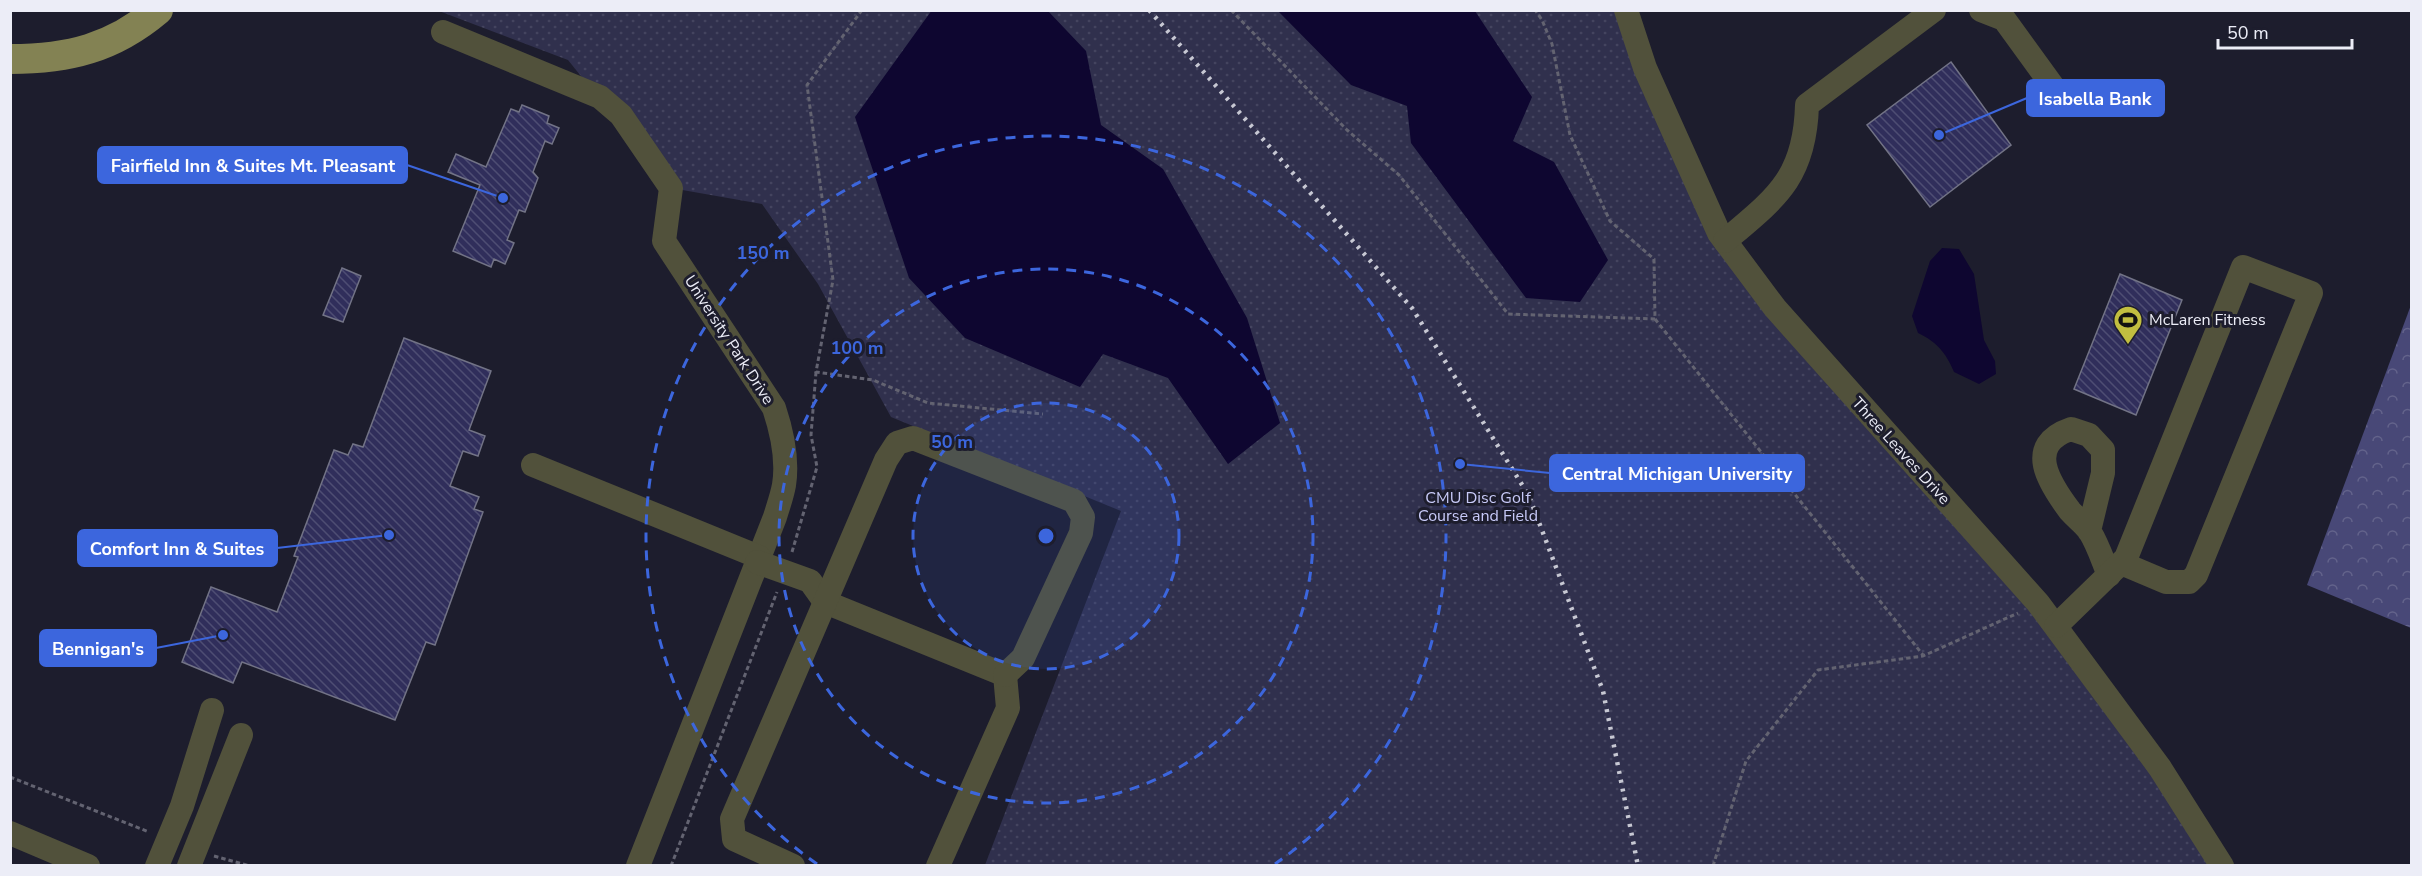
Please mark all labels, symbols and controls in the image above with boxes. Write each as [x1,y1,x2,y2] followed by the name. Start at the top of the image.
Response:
[2218,12,2352,50] scale bar
[2227,21,2269,45] text: 50 m
[2027,80,2164,116] callout: Isabella Bank
[2039,87,2152,111] text: Isabella Bank
[98,147,407,183] callout: Fairfield Inn & Suites Mt. Pleasant
[111,154,395,178] text: Fairfield Inn & Suites Mt. Pleasant
[736,241,790,265] text: 150 m
[679,271,779,409] street label: University Park Drive
[2112,304,2144,346] sports icon: McLaren Fitness
[2149,309,2266,331] place label: McLaren Fitness
[830,336,884,360] text: 100 m
[1847,393,1955,509] street label: Three Leaves Drive
[931,430,973,454] text: 50 m
[1550,455,1804,491] callout: Central Michigan University
[1562,462,1793,486] text: Central Michigan University
[1418,487,1538,527] park label: CMU Disc Golf Course and Field
[1036,526,1056,546] centre of rings
[78,530,277,566] callout: Comfort Inn & Suites
[90,537,264,561] text: Comfort Inn & Suites
[40,630,156,666] callout: Bennigan's
[52,637,144,661] text: Bennigan's

